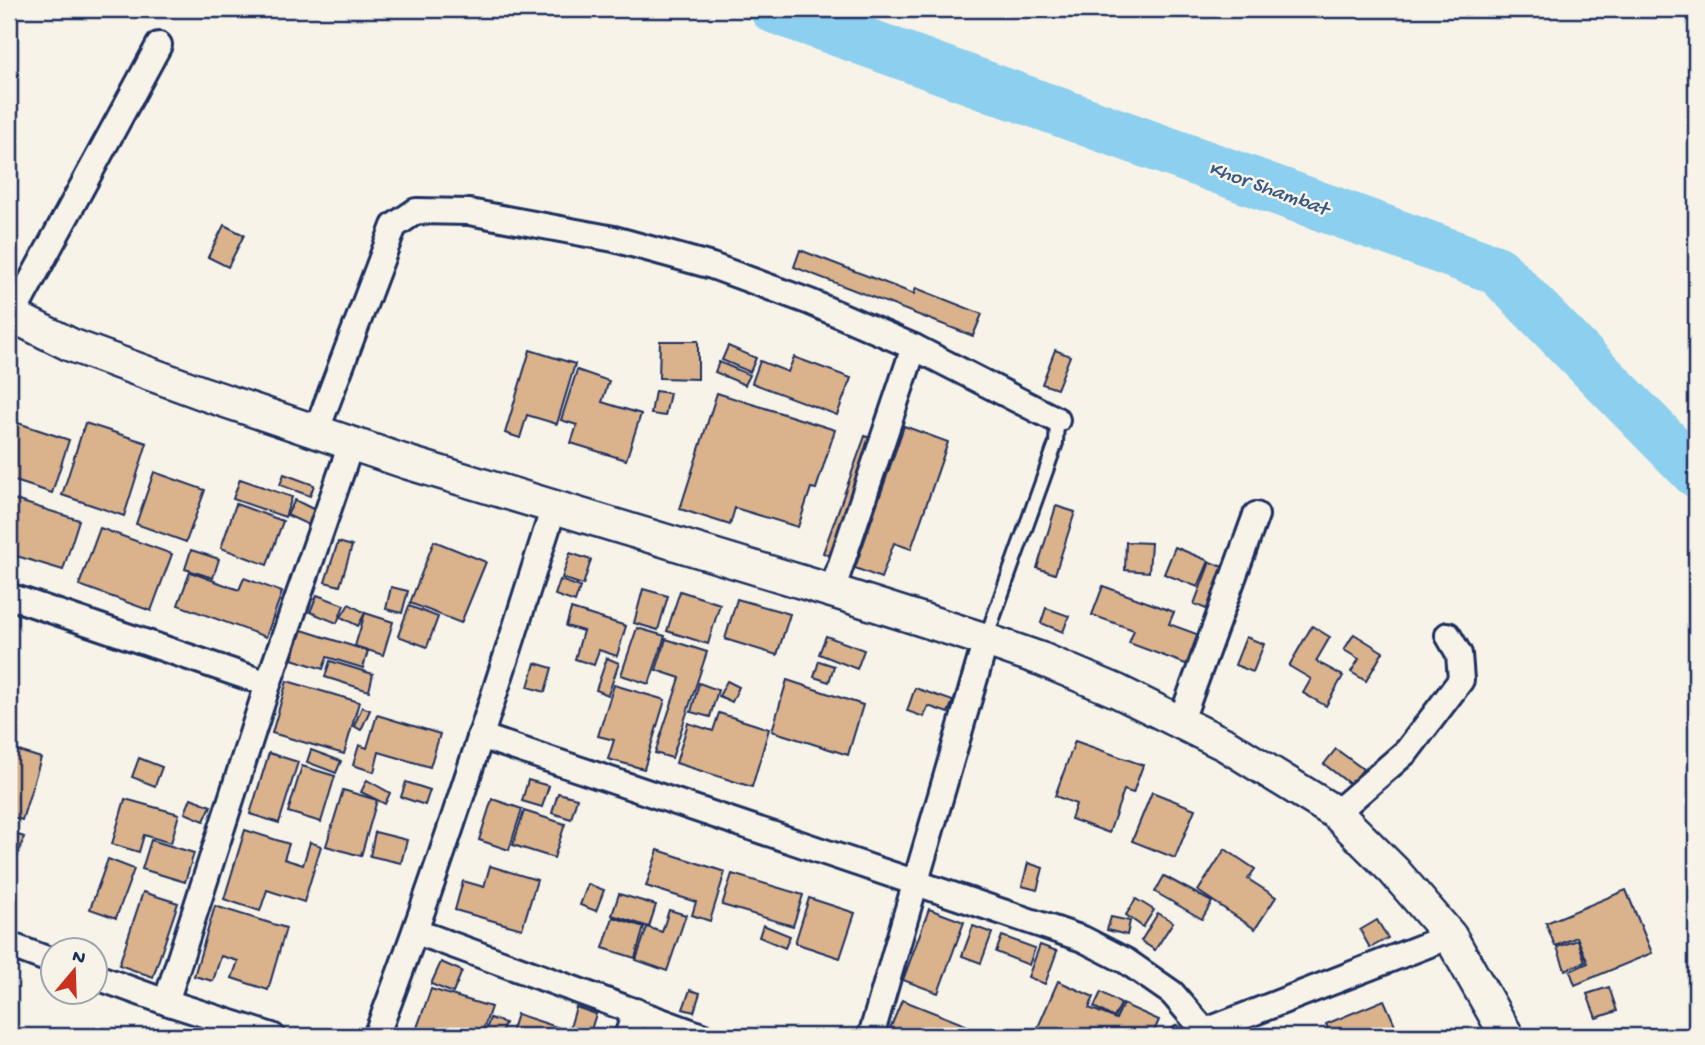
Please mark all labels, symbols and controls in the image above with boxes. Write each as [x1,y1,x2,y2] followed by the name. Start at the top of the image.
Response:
[1205,157,1334,225] water label: Khor Shambat
[38,936,108,1006] north arrow
[69,945,88,971] text: N

